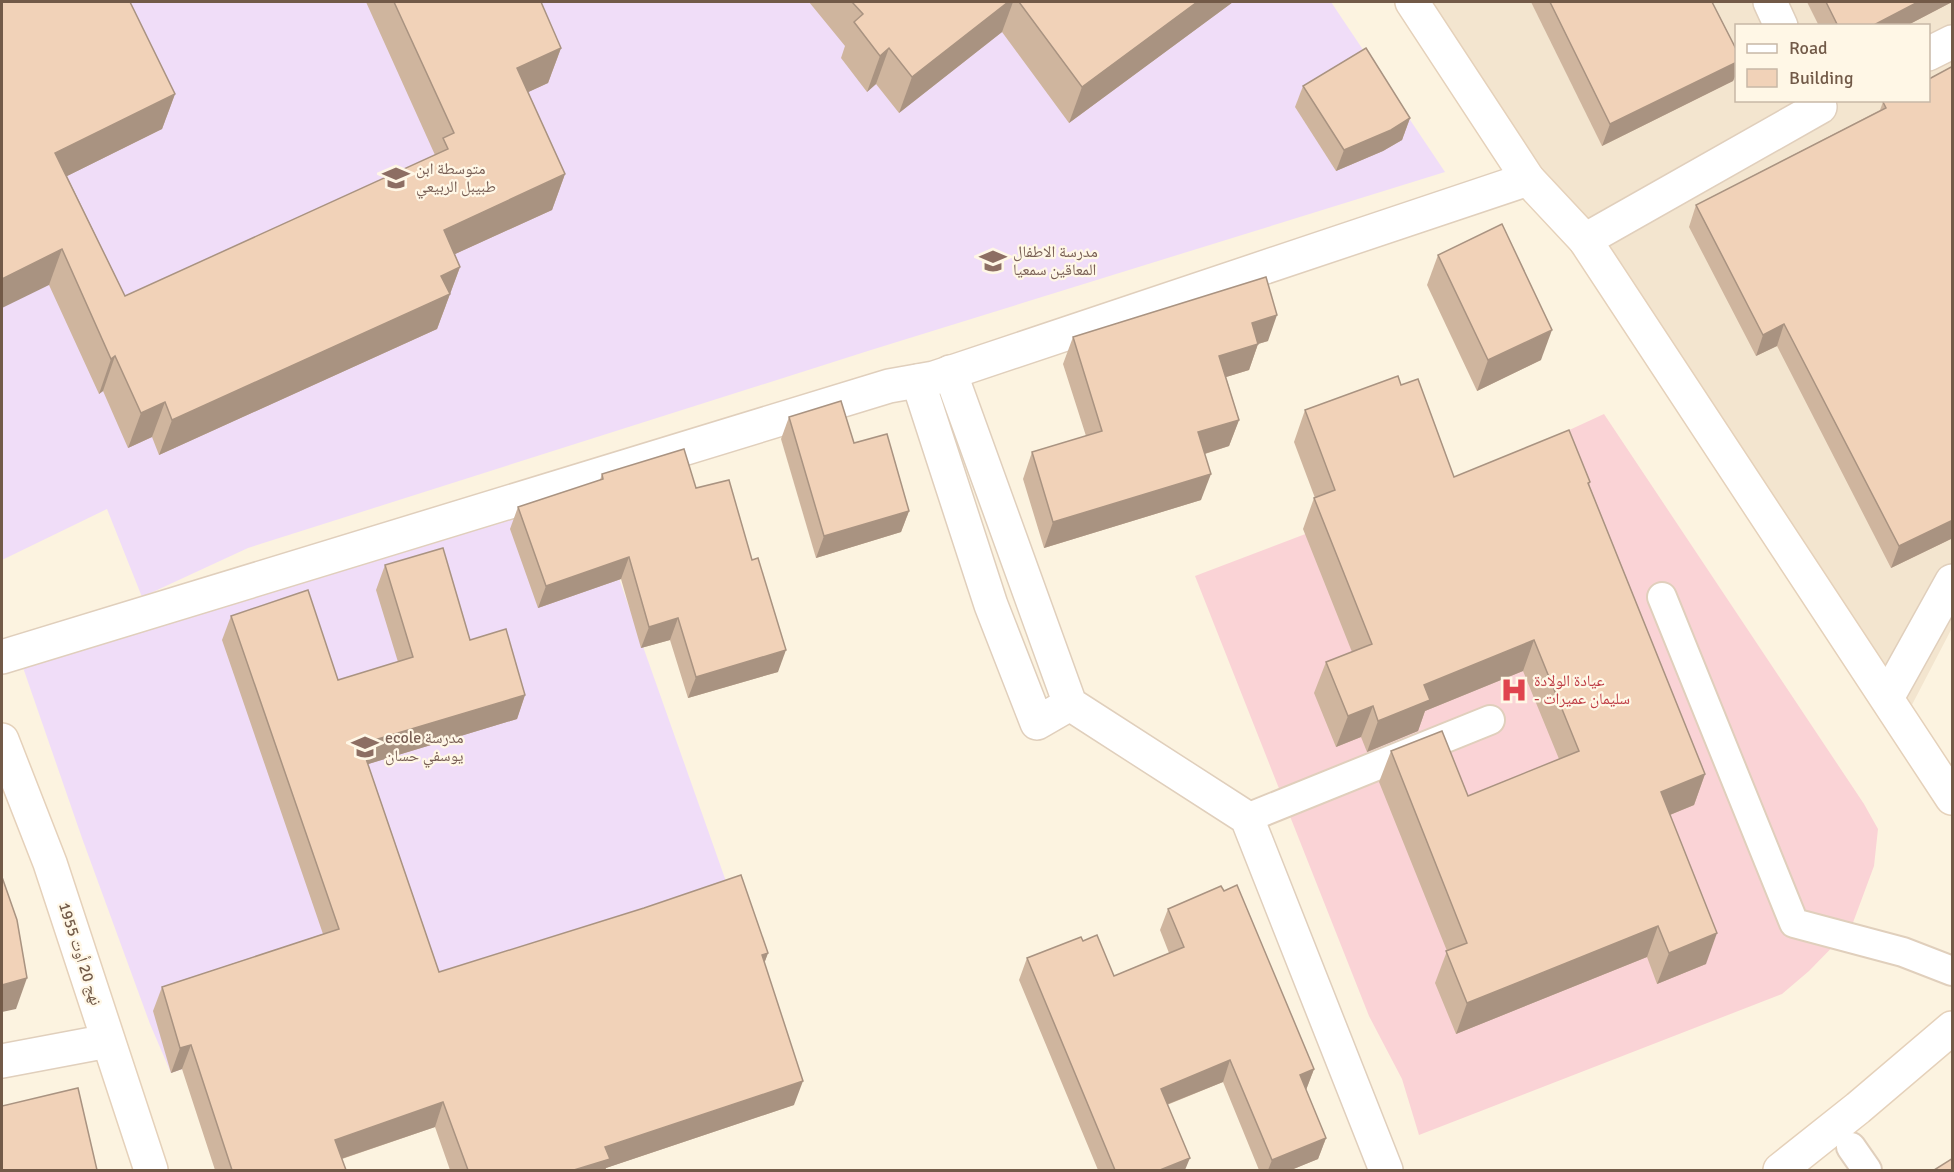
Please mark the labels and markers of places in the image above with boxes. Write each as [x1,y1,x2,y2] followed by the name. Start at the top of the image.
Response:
[416,159,496,199] place label: متوسطة ابن طبيبل الربيعي
[381,163,411,193] school or university icon: متوسطة ابن طبيبل الربيعي
[1013,242,1098,280] place label: مدرسة الاطفال المعاقين سمعيا
[978,246,1008,276] school or university icon: مدرسة الاطفال المعاقين سمعيا
[1534,671,1630,709] place label: عيادة الولادة - سليمان عميرات
[1499,675,1529,705] hospital icon: عيادة الولادة - سليمان عميرات
[385,728,464,768] place label: ecole مدرسة يوسفي حسان
[350,732,380,762] school or university icon: ecole مدرسة يوسفي حسان

